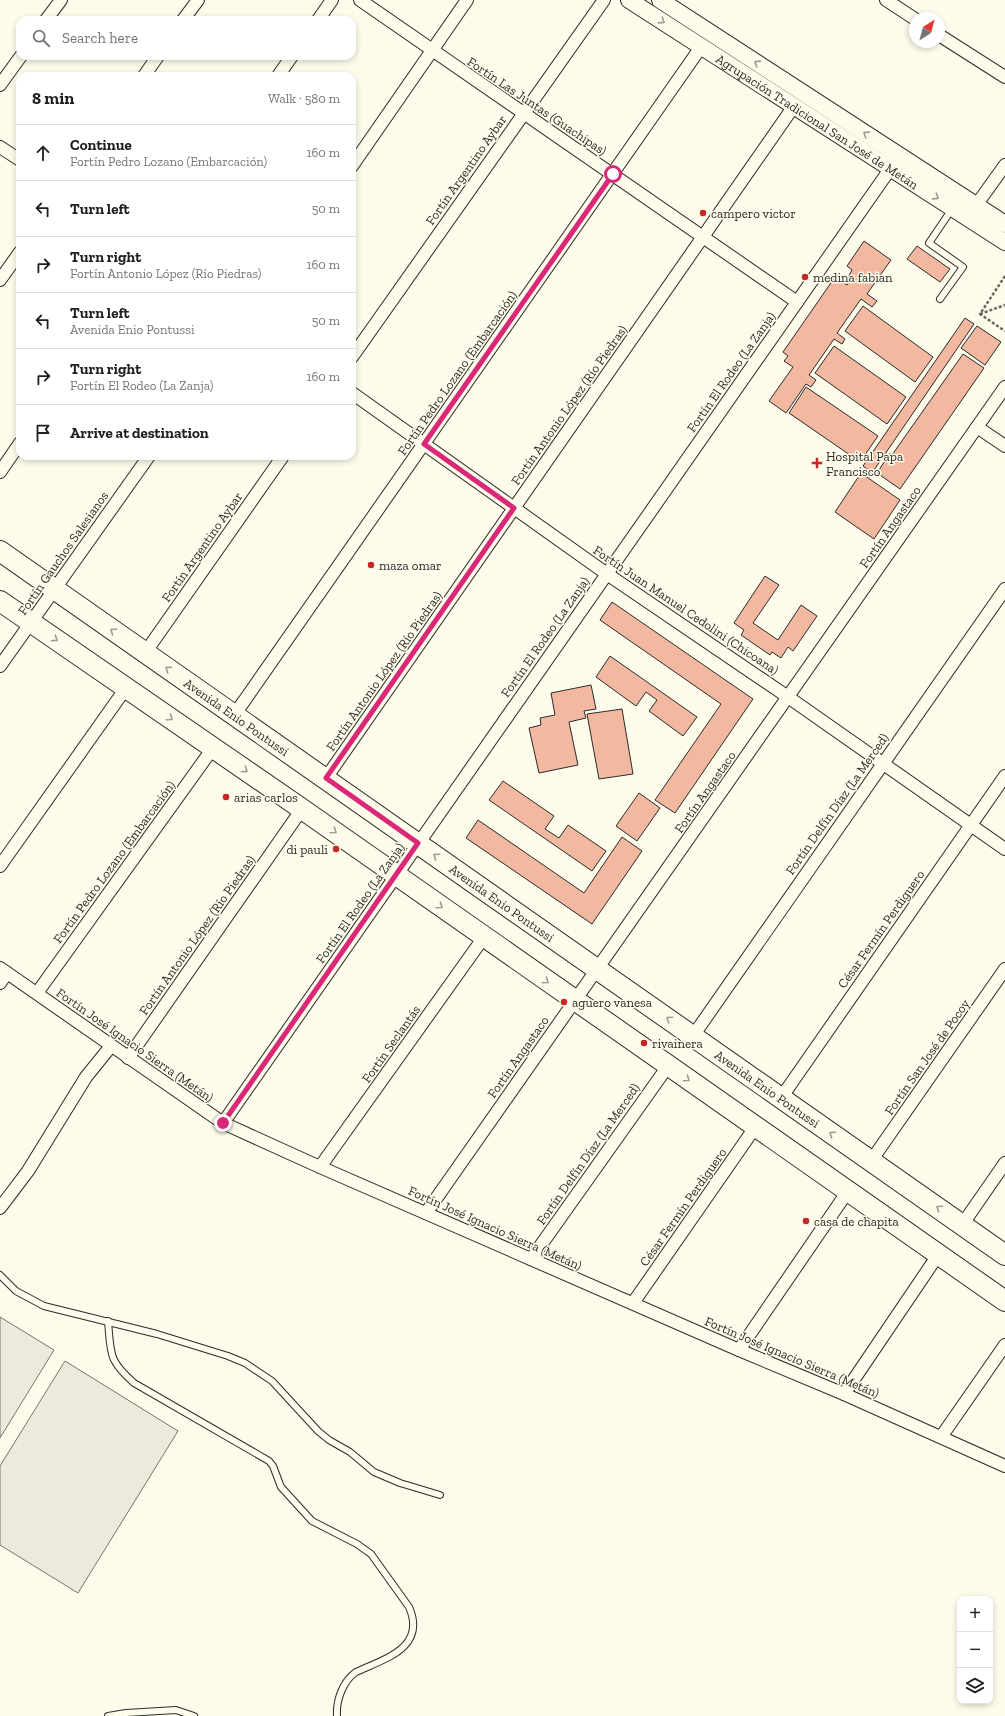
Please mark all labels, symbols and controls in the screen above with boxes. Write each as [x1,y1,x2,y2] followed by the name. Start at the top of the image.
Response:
[909,12,945,48] north arrow
[16,16,356,60] search box
[658,16,665,24] one-way arrow
[30,27,52,49] icon: search
[62,29,138,47] text: Search here
[713,51,922,192] street label: Agrupación Tradicional San José de Metán
[465,54,610,158] street label: Fortín Las Juntas (Guachipas)
[754,60,761,68] one-way arrow
[32,88,74,108] text: 8 min
[268,91,340,106] text: Walk · 580 m
[422,112,510,228] street label: Fortín Argentino Aybar
[863,131,870,139] one-way arrow
[70,136,132,154] text: Continue
[32,142,54,164] icon: ahead
[306,145,340,160] text: 160 m
[70,154,267,169] text: Fortín Pedro Lozano (Embarcación)
[604,165,622,183] route start
[932,192,939,200] one-way arrow
[32,198,54,220] icon: left
[70,200,130,218] text: Turn left
[312,201,340,216] text: 50 m
[711,206,796,221] place label: campero victor
[698,208,708,218] marker: campero victor
[70,248,141,266] text: Turn right
[32,254,54,276] icon: right
[306,257,340,272] text: 160 m
[70,266,261,281] text: Fortín Antonio López (Río Piedras)
[813,270,893,285] place label: medina fabian
[800,272,810,282] marker: medina fabian
[394,288,520,458] street label: Fortín Pedro Lozano (Embarcación)
[70,304,130,322] text: Turn left
[684,309,779,436] street label: Fortín El Rodeo (La Zanja)
[32,310,54,332] icon: left
[312,313,340,328] text: 50 m
[70,322,195,337] text: Avenida Enio Pontussi
[508,322,630,488] street label: Fortín Antonio López (Río Piedras)
[70,360,141,378] text: Turn right
[32,366,54,388] icon: right
[306,369,340,384] text: 160 m
[70,378,213,393] text: Fortín El Rodeo (La Zanja)
[32,422,54,444] icon: arrive
[70,424,209,442] text: Arrive at destination
[826,449,904,479] place label: Hospital Papa Francisco
[811,457,823,469] marker: Hospital Papa Francisco
[856,483,924,571] street label: Fortín Angastaco
[15,488,112,618] street label: Fortín Gauchos Salesianos
[158,489,246,605] street label: Fortín Argentino Aybar
[591,542,782,678] street label: Fortín Juan Manuel Cedolini (Chicoana)
[379,558,441,573] place label: maza omar
[366,560,376,570] marker: maza omar
[498,574,593,701] street label: Fortín El Rodeo (La Zanja)
[323,588,445,754] street label: Fortín Antonio López (Río Piedras)
[110,628,117,636] one-way arrow
[51,634,58,642] one-way arrow
[165,667,172,674] one-way arrow
[181,675,292,759] street label: Avenida Enio Pontussi
[166,713,173,721] one-way arrow
[782,730,892,877] street label: Fortín Delfín Díaz (La Merced)
[671,748,739,836] street label: Fortín Angastaco
[241,765,248,773] one-way arrow
[50,778,178,946] street label: Fortín Pedro Lozano (Embarcación)
[234,790,298,805] place label: arias carlos
[221,792,231,802] marker: arias carlos
[329,826,336,833] one-way arrow
[313,840,408,967] street label: Fortín El Rodeo (La Zanja)
[286,842,328,857] place label: di pauli
[331,844,341,854] marker: di pauli
[136,852,258,1018] street label: Fortín Antonio López (Río Piedras)
[433,853,440,861] one-way arrow
[447,861,558,945] street label: Avenida Enio Pontussi
[835,867,928,991] street label: César Fermín Perdiguero
[436,901,443,909] one-way arrow
[542,976,549,983] one-way arrow
[54,985,217,1105] street label: Fortín José Ignacio Sierra (Metán)
[572,995,653,1010] place label: aguero vanesa
[881,996,973,1118] street label: Fortín San José de Pocoy
[559,997,569,1007] marker: aguero vanesa
[359,1002,423,1086] street label: Fortín Seclantás
[484,1013,552,1101] street label: Fortín Angastaco
[666,1017,673,1024] one-way arrow
[652,1036,703,1051] place label: rivainera
[639,1038,649,1048] marker: rivainera
[712,1047,823,1131] street label: Avenida Enio Pontussi
[683,1074,690,1082] one-way arrow
[533,1080,643,1227] street label: Fortín Delfín Díaz (La Merced)
[214,1114,232,1132] route end
[830,1132,837,1139] one-way arrow
[637,1145,730,1269] street label: César Fermín Perdiguero
[406,1183,584,1273] street label: Fortín José Ignacio Sierra (Metán)
[936,1206,943,1213] one-way arrow
[814,1214,900,1229] place label: casa de chapita
[801,1216,811,1226] marker: casa de chapita
[702,1313,882,1401] street label: Fortín José Ignacio Sierra (Metán)
[957,1596,993,1704] map controls
[957,1596,993,1632] button: +
[957,1632,993,1668] button: −
[957,1668,993,1704] button: layers

